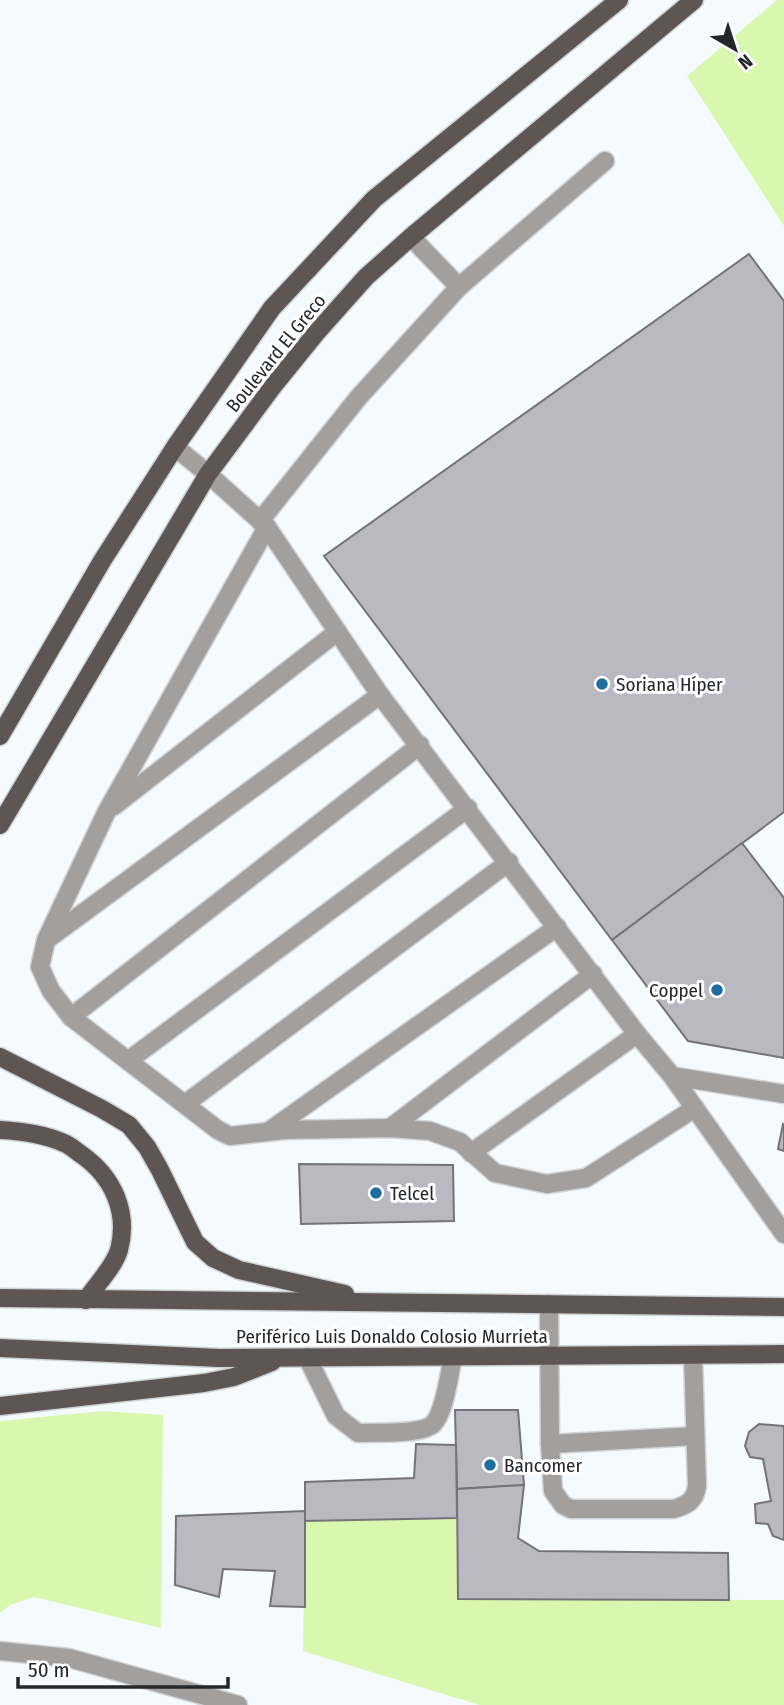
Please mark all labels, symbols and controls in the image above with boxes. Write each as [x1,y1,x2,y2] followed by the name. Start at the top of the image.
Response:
[700,14,770,84] north arrow
[734,49,757,74] text: N
[221,289,331,417] street label: Boulevard El Greco
[616,673,723,696] place label: Soriana Híper
[594,676,610,692] marker: Soriana Híper
[649,979,703,1002] place label: Coppel
[709,982,725,998] marker: Coppel
[390,1182,434,1205] place label: Telcel
[368,1185,384,1201] marker: Telcel
[236,1325,548,1348] street label: Periférico Luis Donaldo Colosio Murrieta
[504,1454,582,1477] place label: Bancomer
[482,1457,498,1473] marker: Bancomer
[18,1646,228,1690] scale bar
[28,1657,70,1683] text: 50 m

